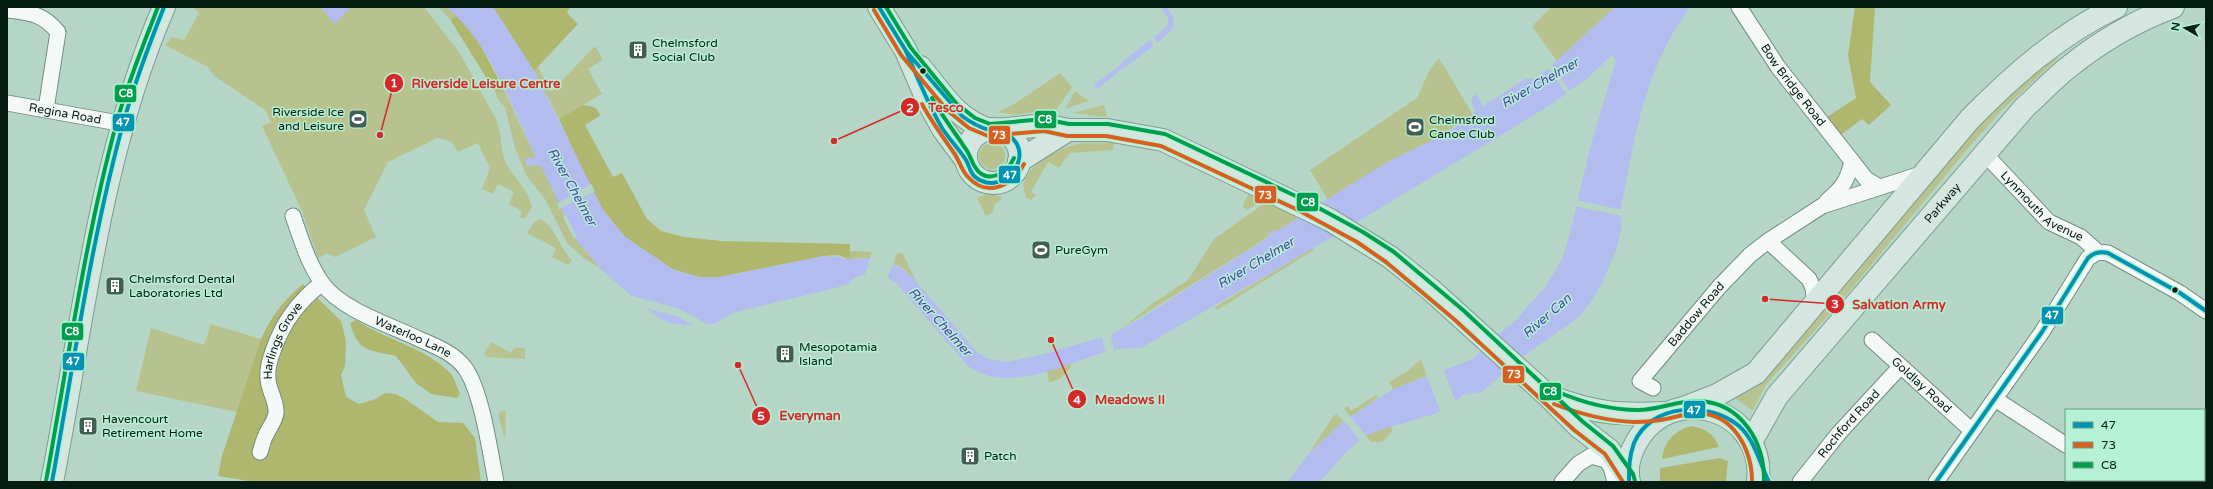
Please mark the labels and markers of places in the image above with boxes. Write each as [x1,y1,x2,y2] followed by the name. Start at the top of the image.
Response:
[652,36,718,64] place label: Chelmsford Social Club
[627,39,649,61] building icon: Chelmsford Social Club
[918,66,928,76] unlabelled marker
[384,71,569,96] callout: Riverside Leisure Centre
[900,95,971,120] callout: Tesco
[272,105,344,133] place label: Riverside Ice and Leisure
[347,108,369,130] sports icon: Riverside Ice and Leisure
[1429,113,1495,141] place label: Chelmsford Canoe Club
[1404,116,1426,138] sports icon: Chelmsford Canoe Club
[1030,239,1052,261] sports icon: PureGym
[1055,243,1108,257] place label: PureGym
[129,272,235,300] place label: Chelmsford Dental Laboratories Ltd
[104,275,126,297] building icon: Chelmsford Dental Laboratories Ltd
[2170,285,2180,295] unlabelled marker
[1825,292,1954,317] callout: Salvation Army
[799,340,877,368] place label: Mesopotamia Island
[774,343,796,365] building icon: Mesopotamia Island
[1067,387,1173,412] callout: Meadows II
[751,403,849,428] callout: Everyman
[102,412,203,440] place label: Havencourt Retirement Home
[77,415,99,437] building icon: Havencourt Retirement Home
[959,445,981,467] building icon: Patch
[984,449,1017,463] place label: Patch

